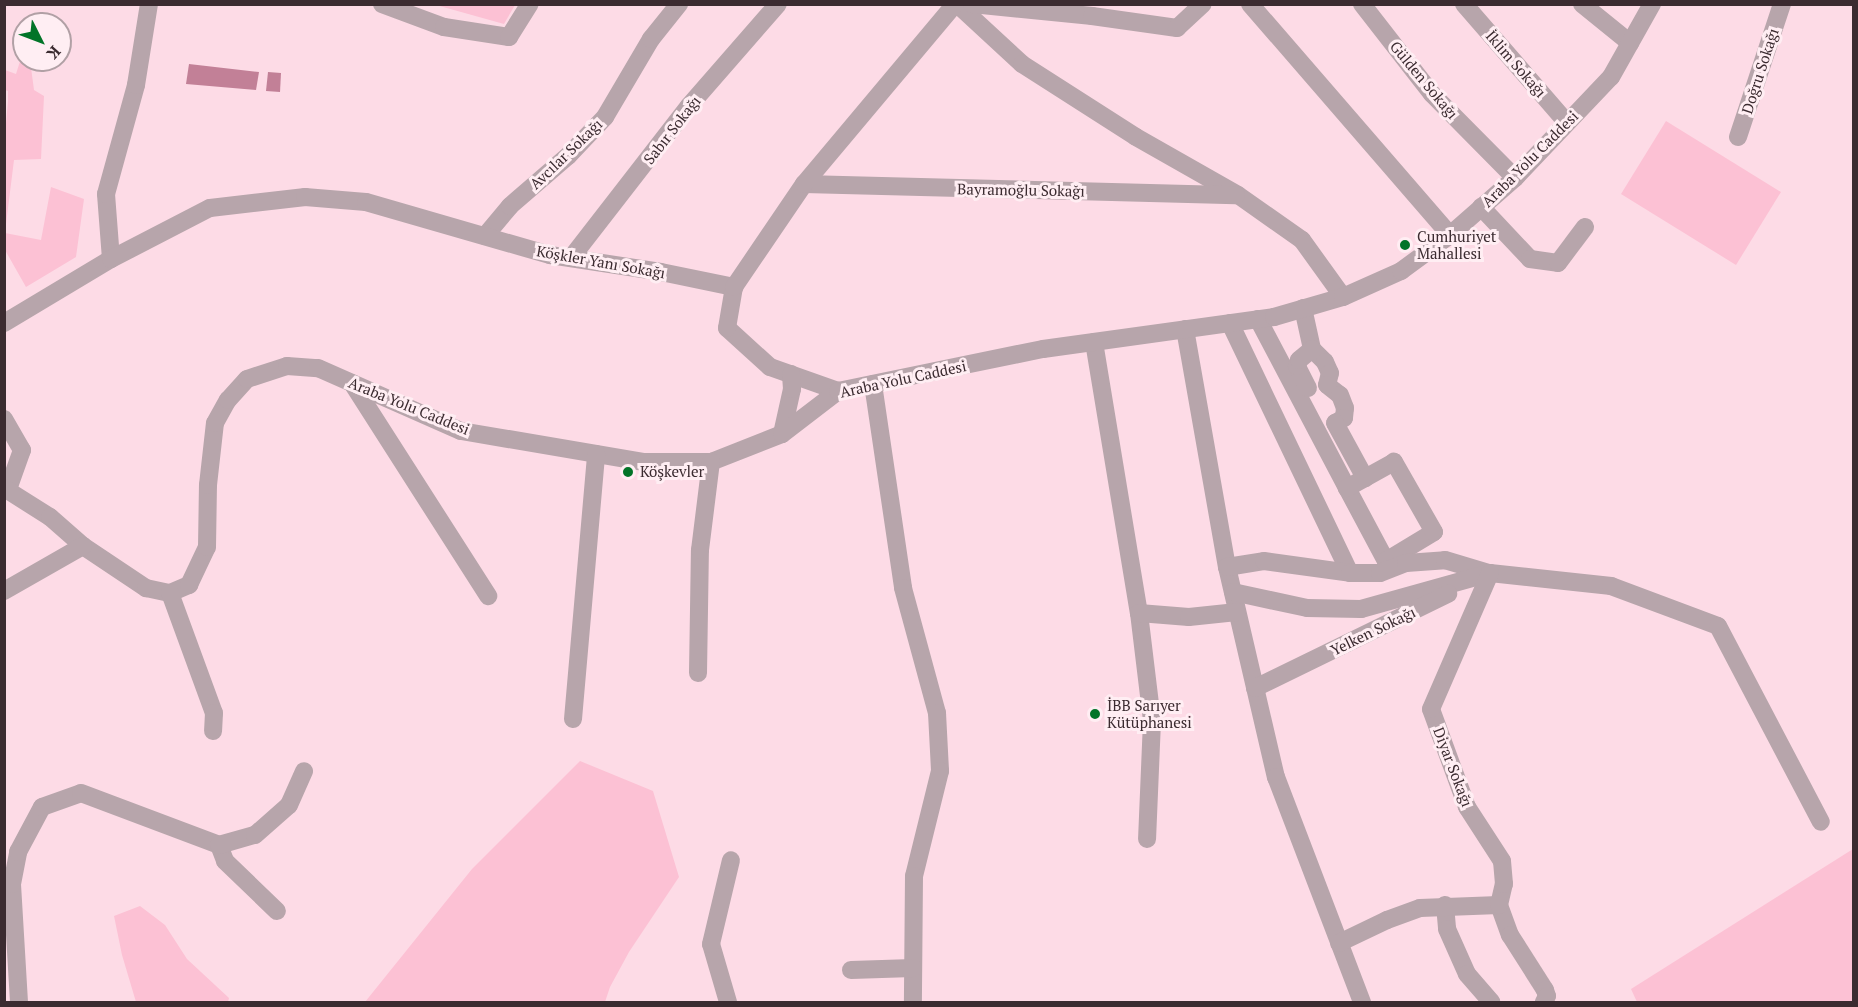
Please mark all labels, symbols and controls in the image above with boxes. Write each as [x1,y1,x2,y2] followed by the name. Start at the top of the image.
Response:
[12,12,72,72] north arrow
[1738,26,1782,116] street label: Doğru Sokağı
[1482,27,1550,101] street label: İklim Sokağı
[1386,37,1462,123] street label: Gülden Sokağı
[42,41,66,64] text: K
[640,92,704,168] street label: Sabır Sokağı
[1478,107,1582,211] street label: Araba Yolu Caddesi
[526,115,606,193] street label: Avcılar Sokağı
[957,180,1085,200] street label: Bayramoğlu Sokağı
[1417,227,1496,262] place label: Cumhuriyet Mahallesi
[1398,238,1412,252] marker: Cumhuriyet Mahallesi
[535,242,667,282] street label: Köşkler Yanı Sokağı
[838,357,968,401] street label: Araba Yolu Caddesi
[346,374,472,438] street label: Araba Yolu Caddesi
[640,463,704,481] place label: Köşkevler
[621,465,635,479] marker: Köşkevler
[1328,603,1418,659] street label: Yelken Sokağı
[1107,696,1192,731] place label: İBB Sarıyer Kütüphanesi
[1088,707,1102,721] marker: İBB Sarıyer Kütüphanesi
[1430,725,1476,809] street label: Diyar Sokağı

